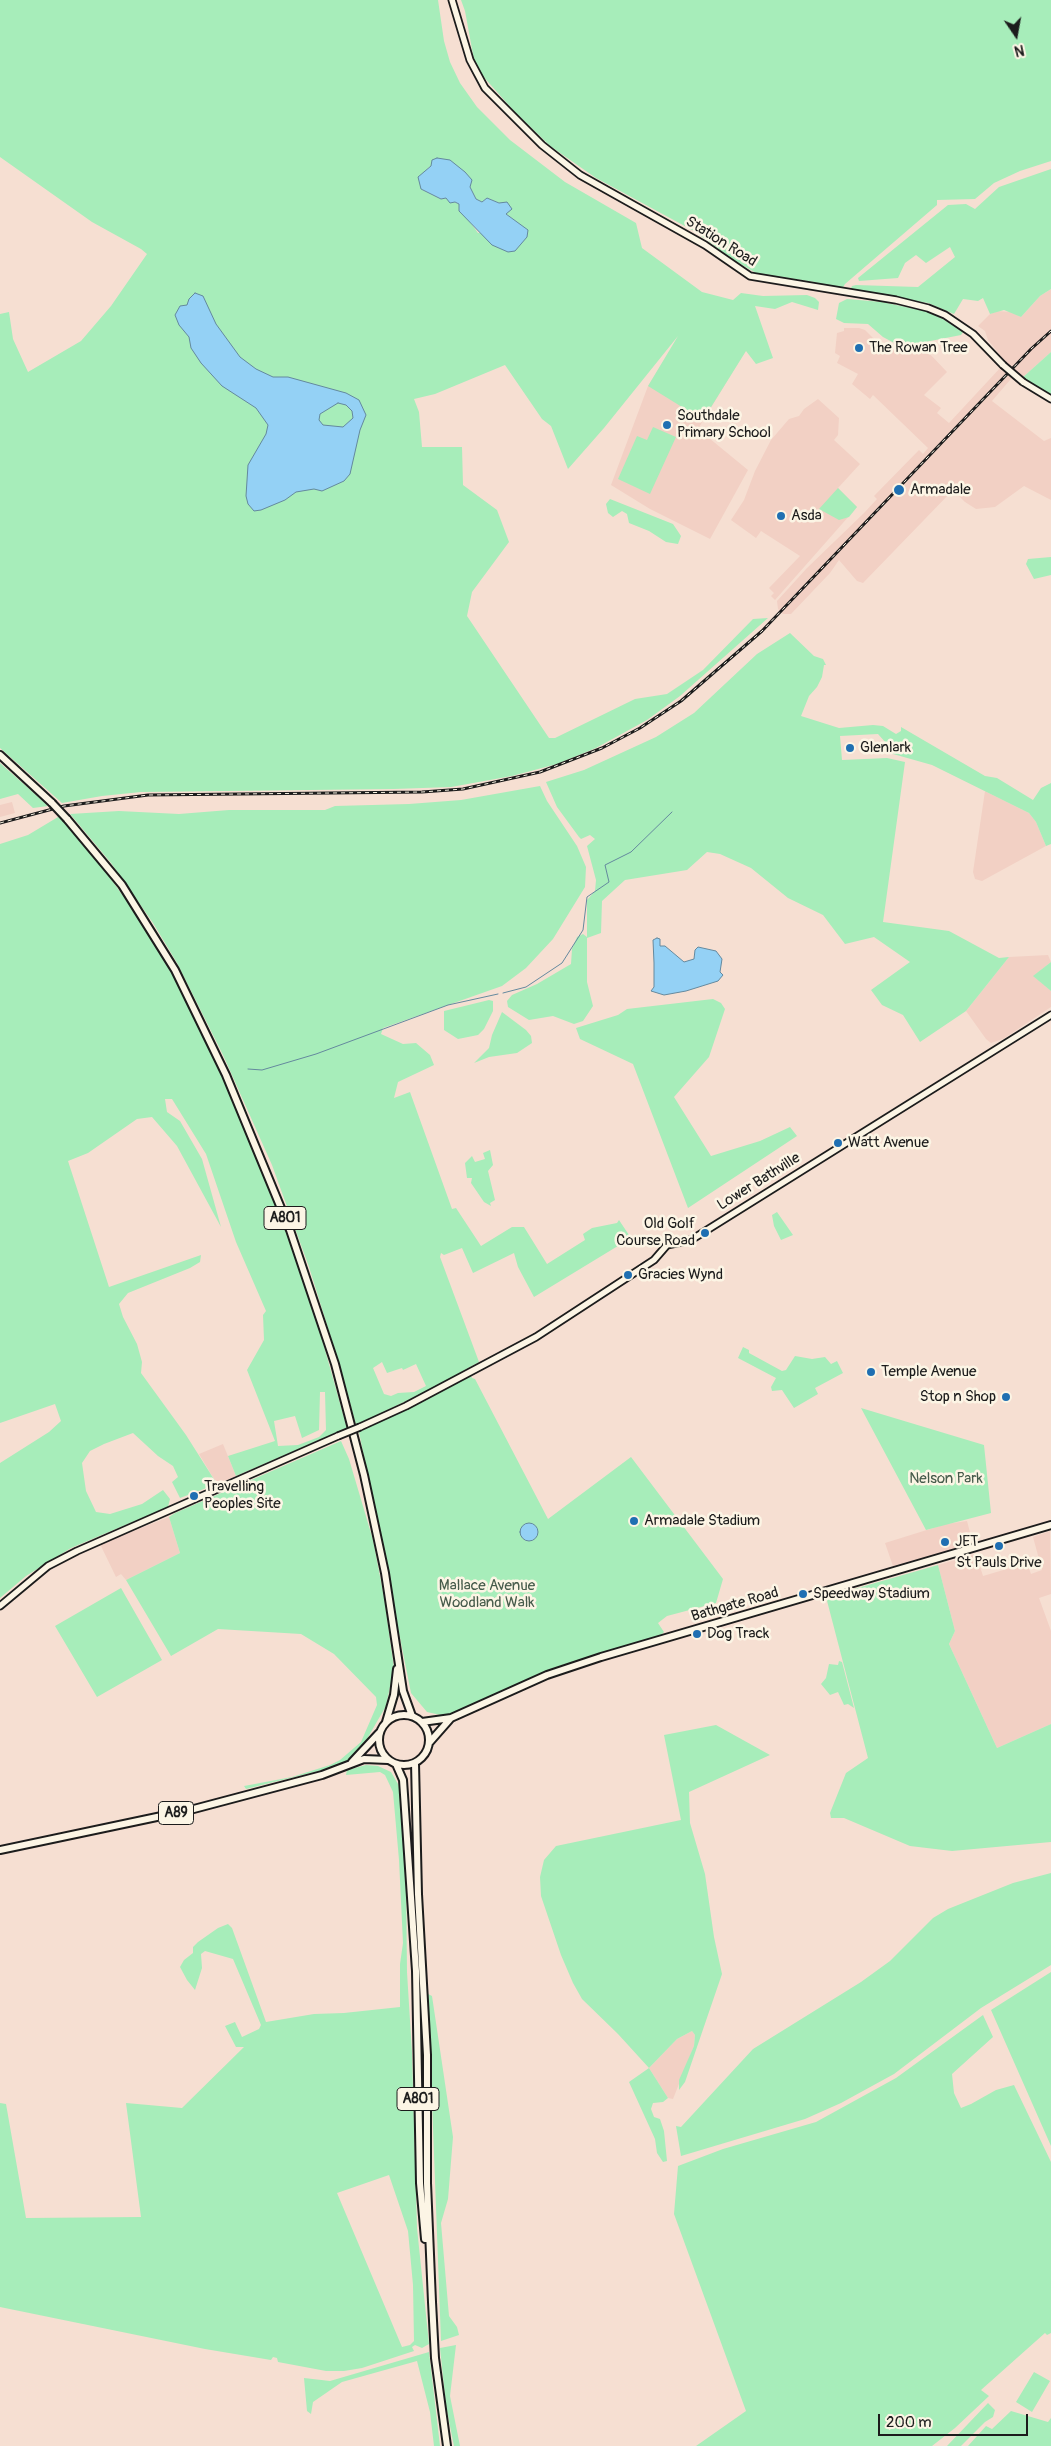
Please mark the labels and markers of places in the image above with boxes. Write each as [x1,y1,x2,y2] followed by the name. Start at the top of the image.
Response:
[869,339,968,357] place label: The Rowan Tree
[853,342,865,354] marker: The Rowan Tree
[677,407,771,442] place label: Southdale Primary School
[661,419,673,431] marker: Southdale Primary School
[910,481,971,499] place label: Armadale
[892,483,906,497] marker: Armadale
[791,507,822,525] place label: Asda
[775,510,787,522] marker: Asda
[860,739,911,757] place label: Glenlark
[844,742,856,754] marker: Glenlark
[848,1134,929,1152] place label: Watt Avenue
[832,1137,844,1149] marker: Watt Avenue
[616,1215,695,1250] place label: Old Golf Course Road
[699,1227,711,1239] marker: Old Golf Course Road
[638,1266,723,1284] place label: Gracies Wynd
[622,1269,634,1281] marker: Gracies Wynd
[881,1363,976,1381] place label: Temple Avenue
[865,1366,877,1378] marker: Temple Avenue
[920,1388,996,1406] place label: Stop n Shop
[1000,1391,1012,1403] marker: Stop n Shop
[204,1478,281,1513] place label: Travelling Peoples Site
[188,1490,200,1502] marker: Travelling Peoples Site
[644,1512,760,1530] place label: Armadale Stadium
[628,1515,640,1527] marker: Armadale Stadium
[955,1533,978,1551] place label: JET
[939,1536,951,1548] marker: JET
[993,1540,1005,1552] marker: St Pauls Drive
[956,1554,1042,1572] place label: St Pauls Drive
[813,1585,930,1603] place label: Speedway Stadium
[797,1588,809,1600] marker: Speedway Stadium
[707,1625,769,1643] place label: Dog Track
[691,1628,703,1640] marker: Dog Track

